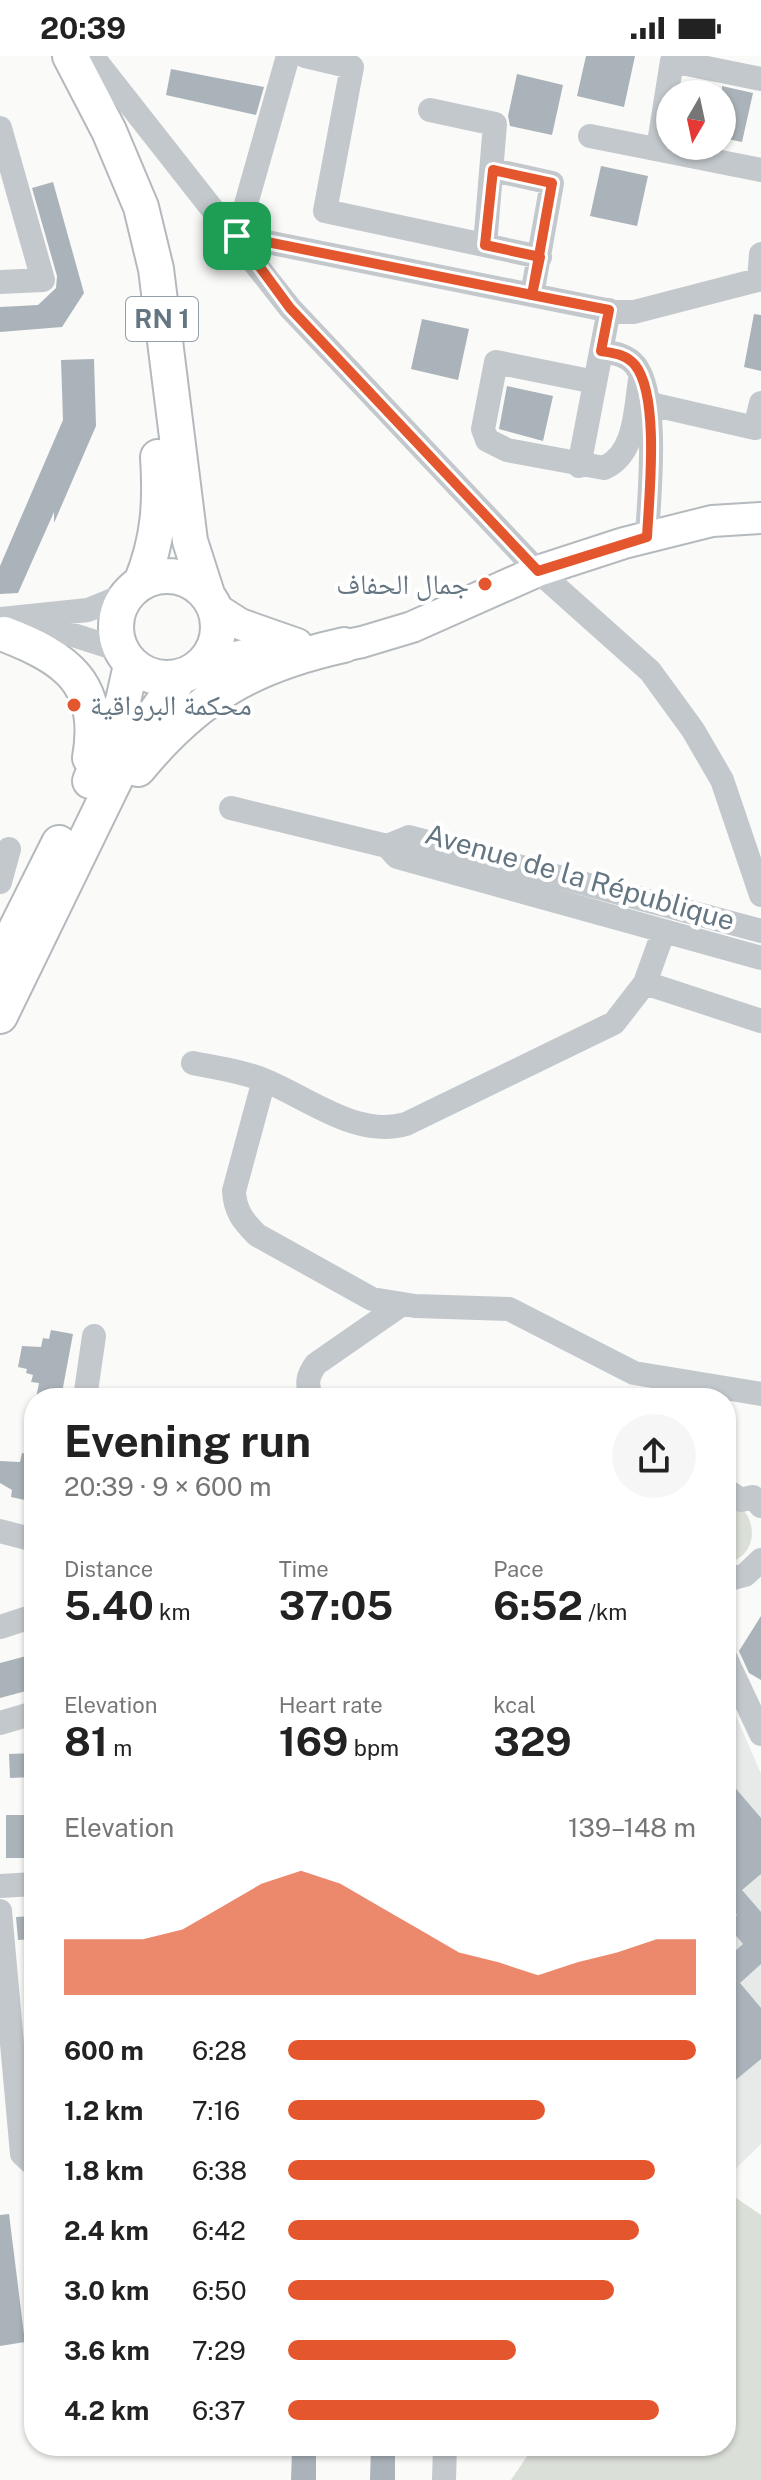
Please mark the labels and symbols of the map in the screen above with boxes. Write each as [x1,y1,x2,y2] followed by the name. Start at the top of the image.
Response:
[656,80,736,160] north arrow
[203,202,271,270] pin
[126,297,198,341] road number: RN 1
[336,567,469,601] place label: جمال الحفاف
[476,575,494,593] marker: جمال الحفاف
[90,688,252,721] place label: محكمة البرواقية
[65,696,83,714] marker: محكمة البرواقية
[422,817,739,937] street label: Avenue de la République

